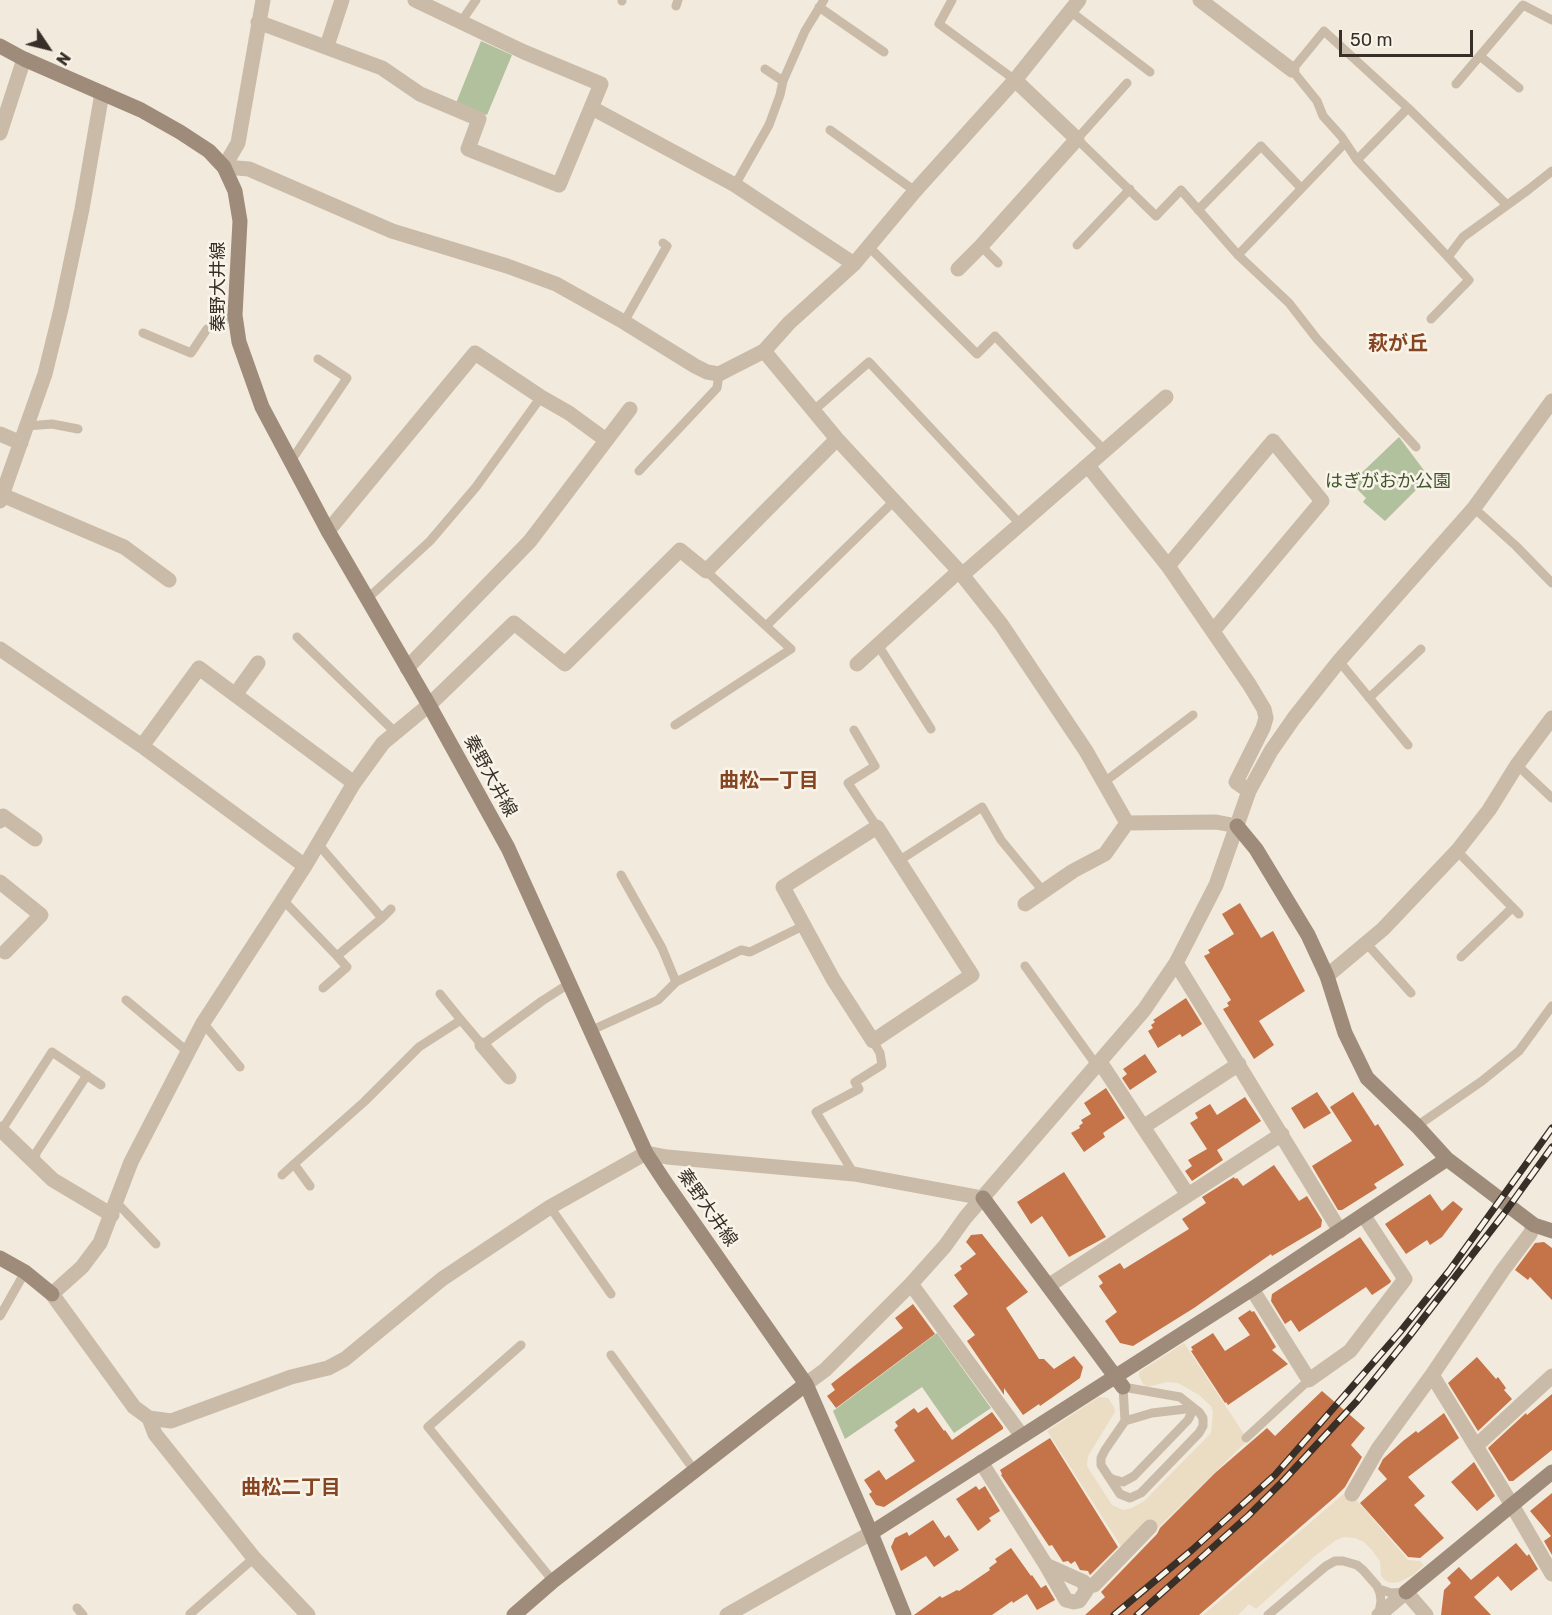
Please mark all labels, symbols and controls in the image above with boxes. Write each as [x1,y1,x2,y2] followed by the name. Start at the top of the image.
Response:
[18,18,78,78] north arrow
[1342,18,1476,56] scale bar
[1350,29,1393,51] text: 50 m
[52,48,74,69] text: N
[208,242,230,332] street label: 秦野大井線
[1368,332,1428,356] district label: 萩が丘
[1325,471,1451,493] park label: はぎがおか公園
[459,731,521,821] street label: 秦野大井線
[719,769,819,793] district label: 曲松一丁目
[672,1165,742,1251] street label: 秦野大井線
[241,1476,341,1500] district label: 曲松二丁目

